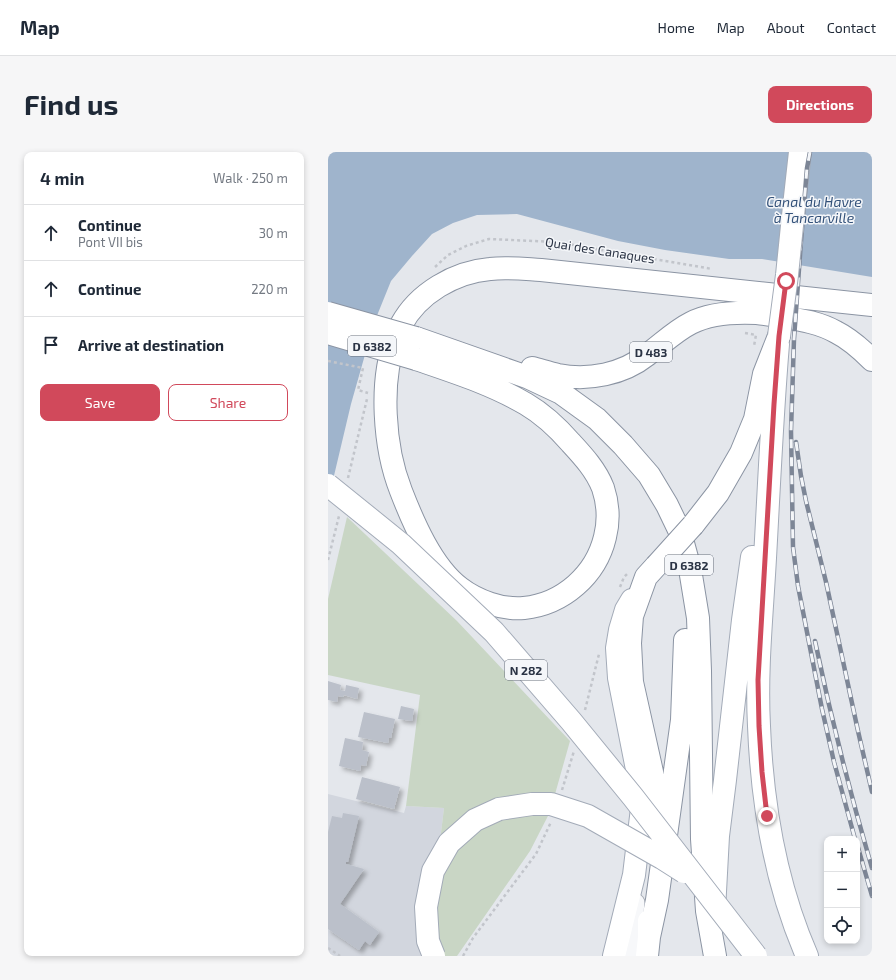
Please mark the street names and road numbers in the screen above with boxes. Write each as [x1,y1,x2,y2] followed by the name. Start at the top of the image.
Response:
[544,233,656,267] street label: Quai des Canaques
[348,336,396,356] road number: D 6382
[630,342,672,362] road number: D 483
[665,555,713,575] road number: D 6382
[505,660,547,680] road number: N 282

